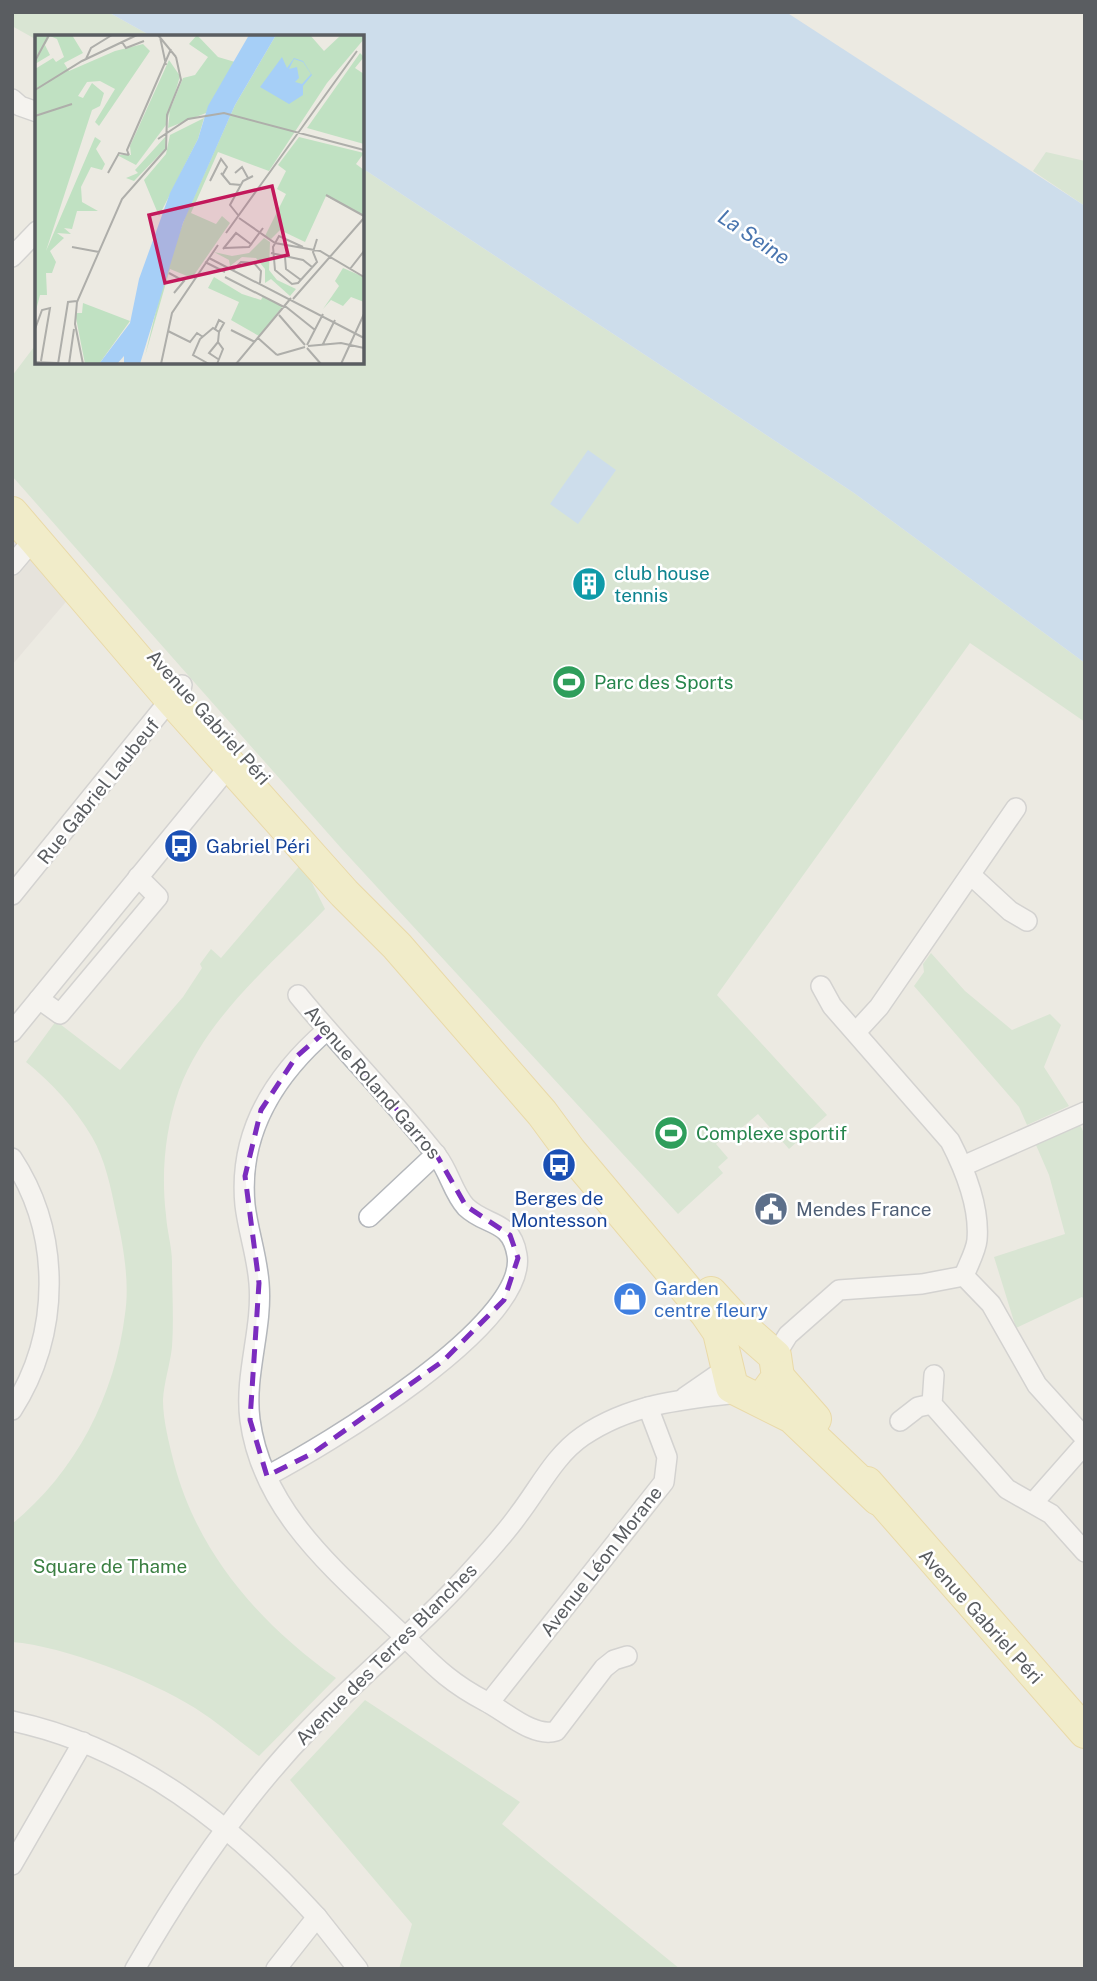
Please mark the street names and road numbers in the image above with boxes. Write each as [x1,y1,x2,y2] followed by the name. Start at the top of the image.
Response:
[143,645,275,789] street label: Avenue Gabriel Péri
[33,714,163,868] street label: Rue Gabriel Laubeuf
[301,1001,445,1163] street label: Avenue Roland Garros
[536,1482,666,1640] street label: Avenue Léon Morane
[915,1544,1047,1688] street label: Avenue Gabriel Péri
[291,1559,481,1749] street label: Avenue des Terres Blanches

